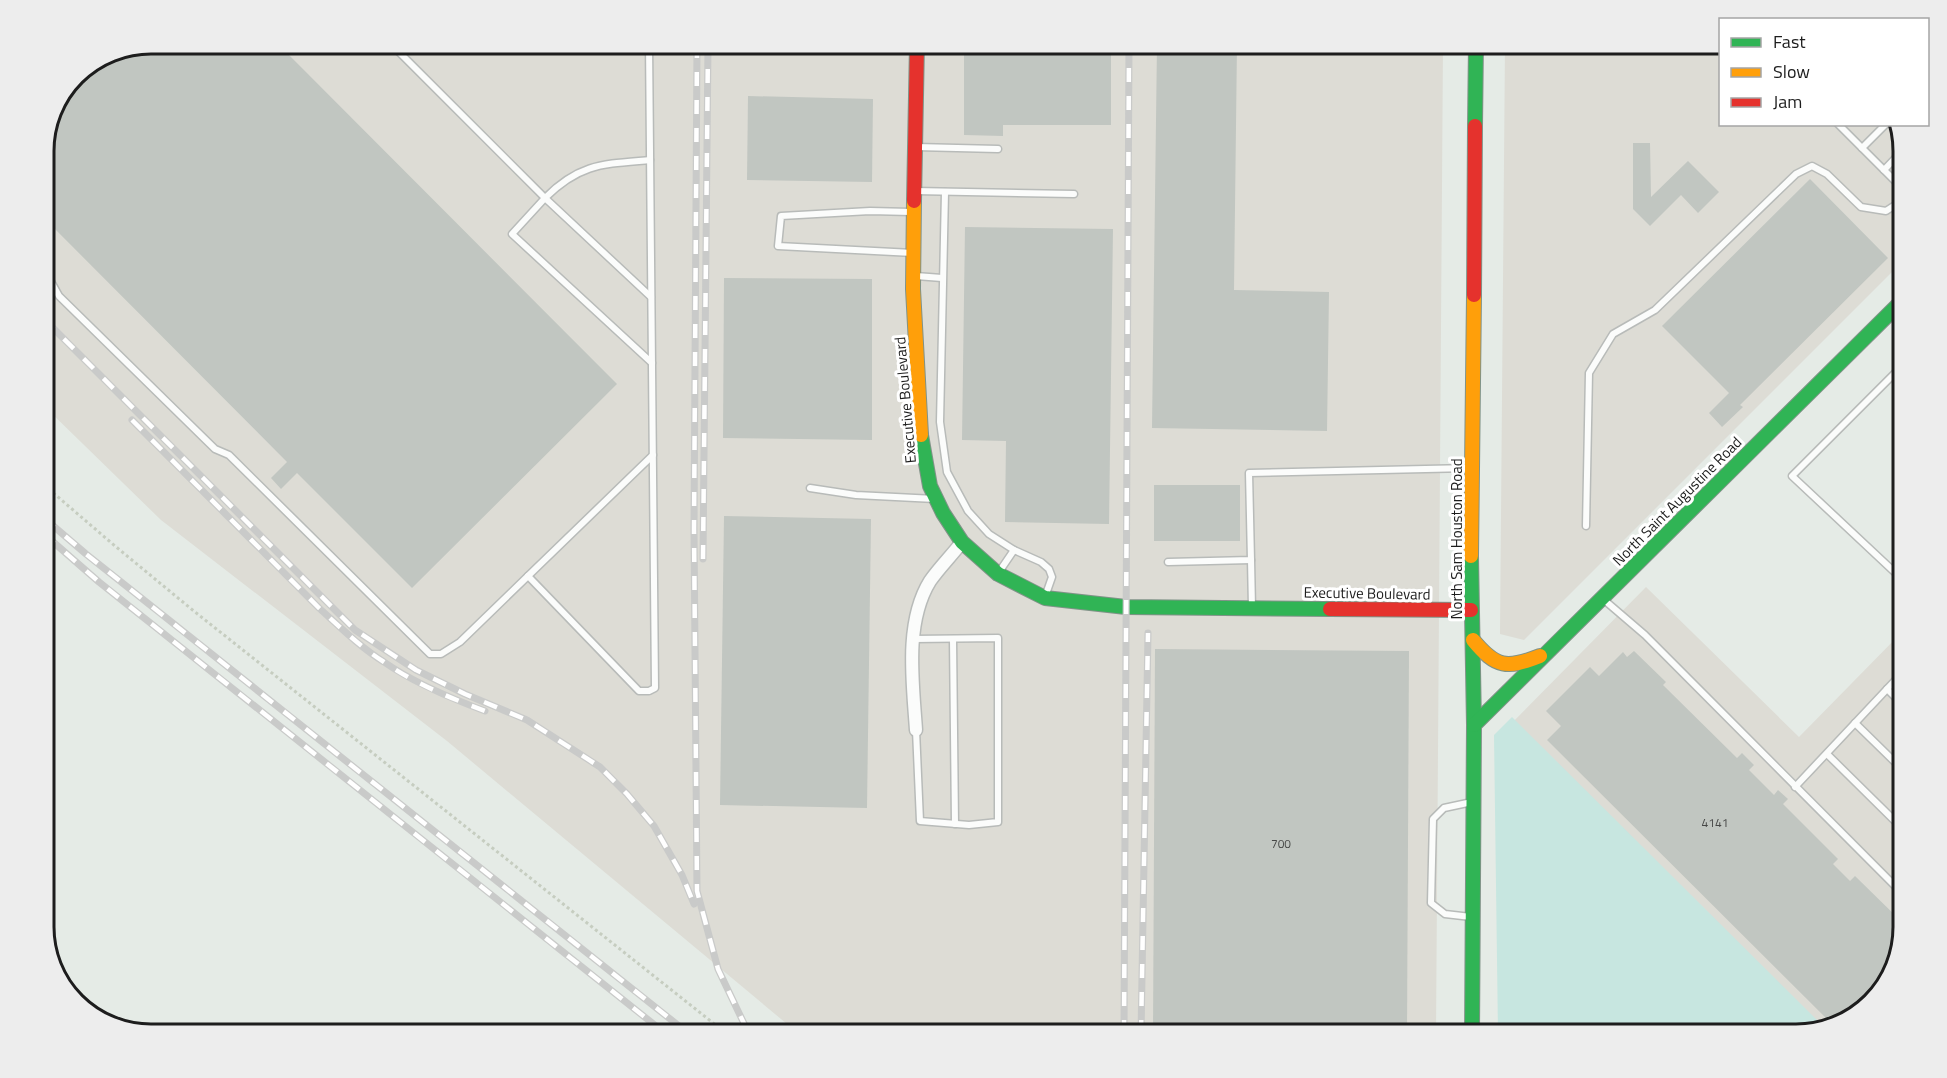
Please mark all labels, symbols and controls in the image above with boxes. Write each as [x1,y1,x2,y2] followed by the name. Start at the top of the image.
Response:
[1719,18,1929,126] legend
[1773,28,1806,55] text: Fast
[1773,58,1810,85] text: Slow
[1773,88,1802,115] text: Jam
[888,336,922,464] street label: Executive Boulevard
[1607,431,1747,571] street label: North Saint Augustine Road
[1445,458,1468,620] street label: North Sam Houston Road
[1303,580,1431,606] street label: Executive Boulevard
[1702,813,1728,832] house number: 4141
[1271,834,1291,853] house number: 700

